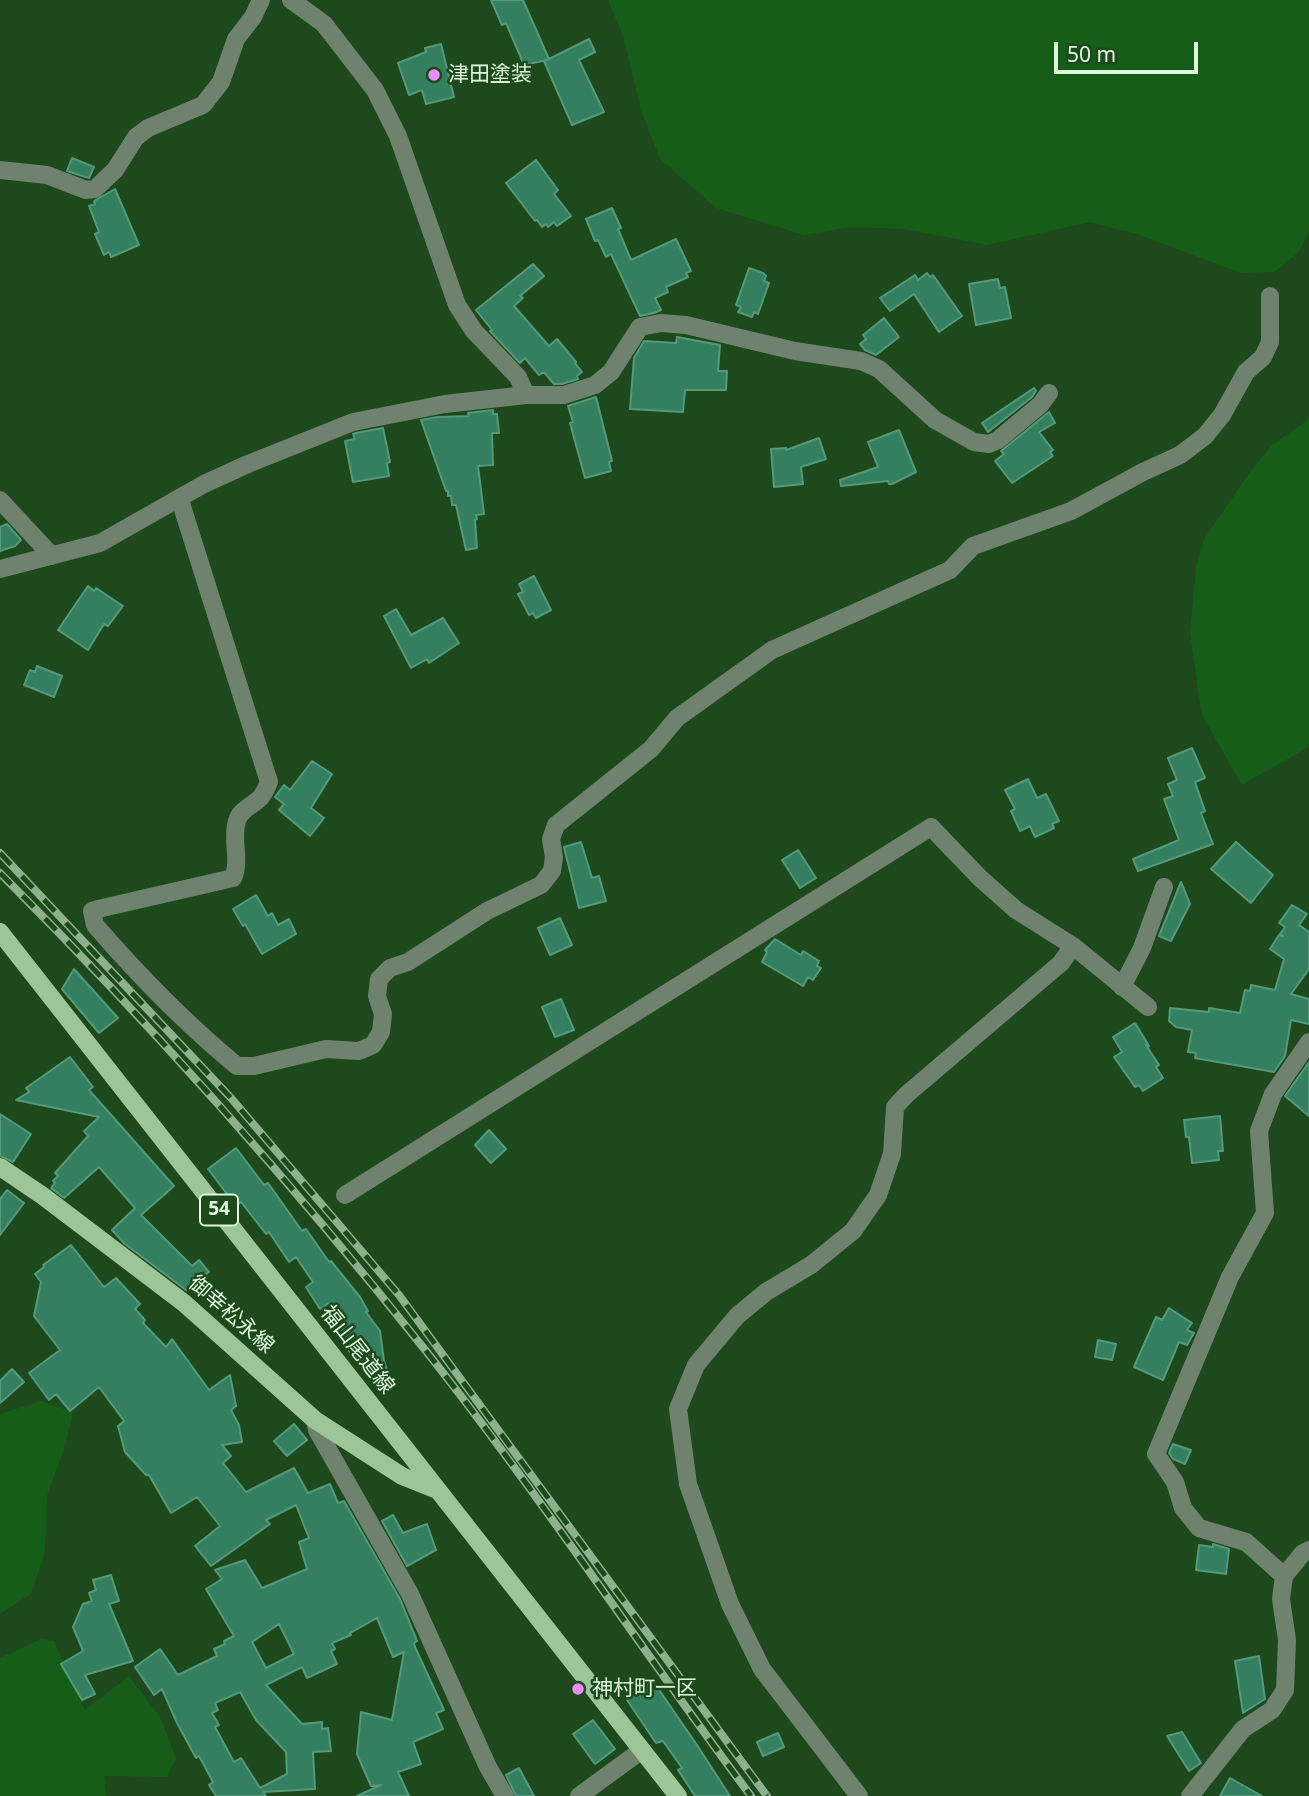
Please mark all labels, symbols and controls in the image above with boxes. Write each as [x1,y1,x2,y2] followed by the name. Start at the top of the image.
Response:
[1057,28,1200,72] scale bar
[1067,40,1116,68] text: 50 m
[448,62,532,88] place label: 津田塗装
[426,67,442,83] marker: 津田塗装
[200,1194,238,1226] road number: 54
[183,1271,279,1359] street label: 御幸松永線
[315,1301,399,1399] street label: 福山尾道線
[592,1676,697,1702] place label: 神村町一区
[570,1681,586,1697] marker: 神村町一区

